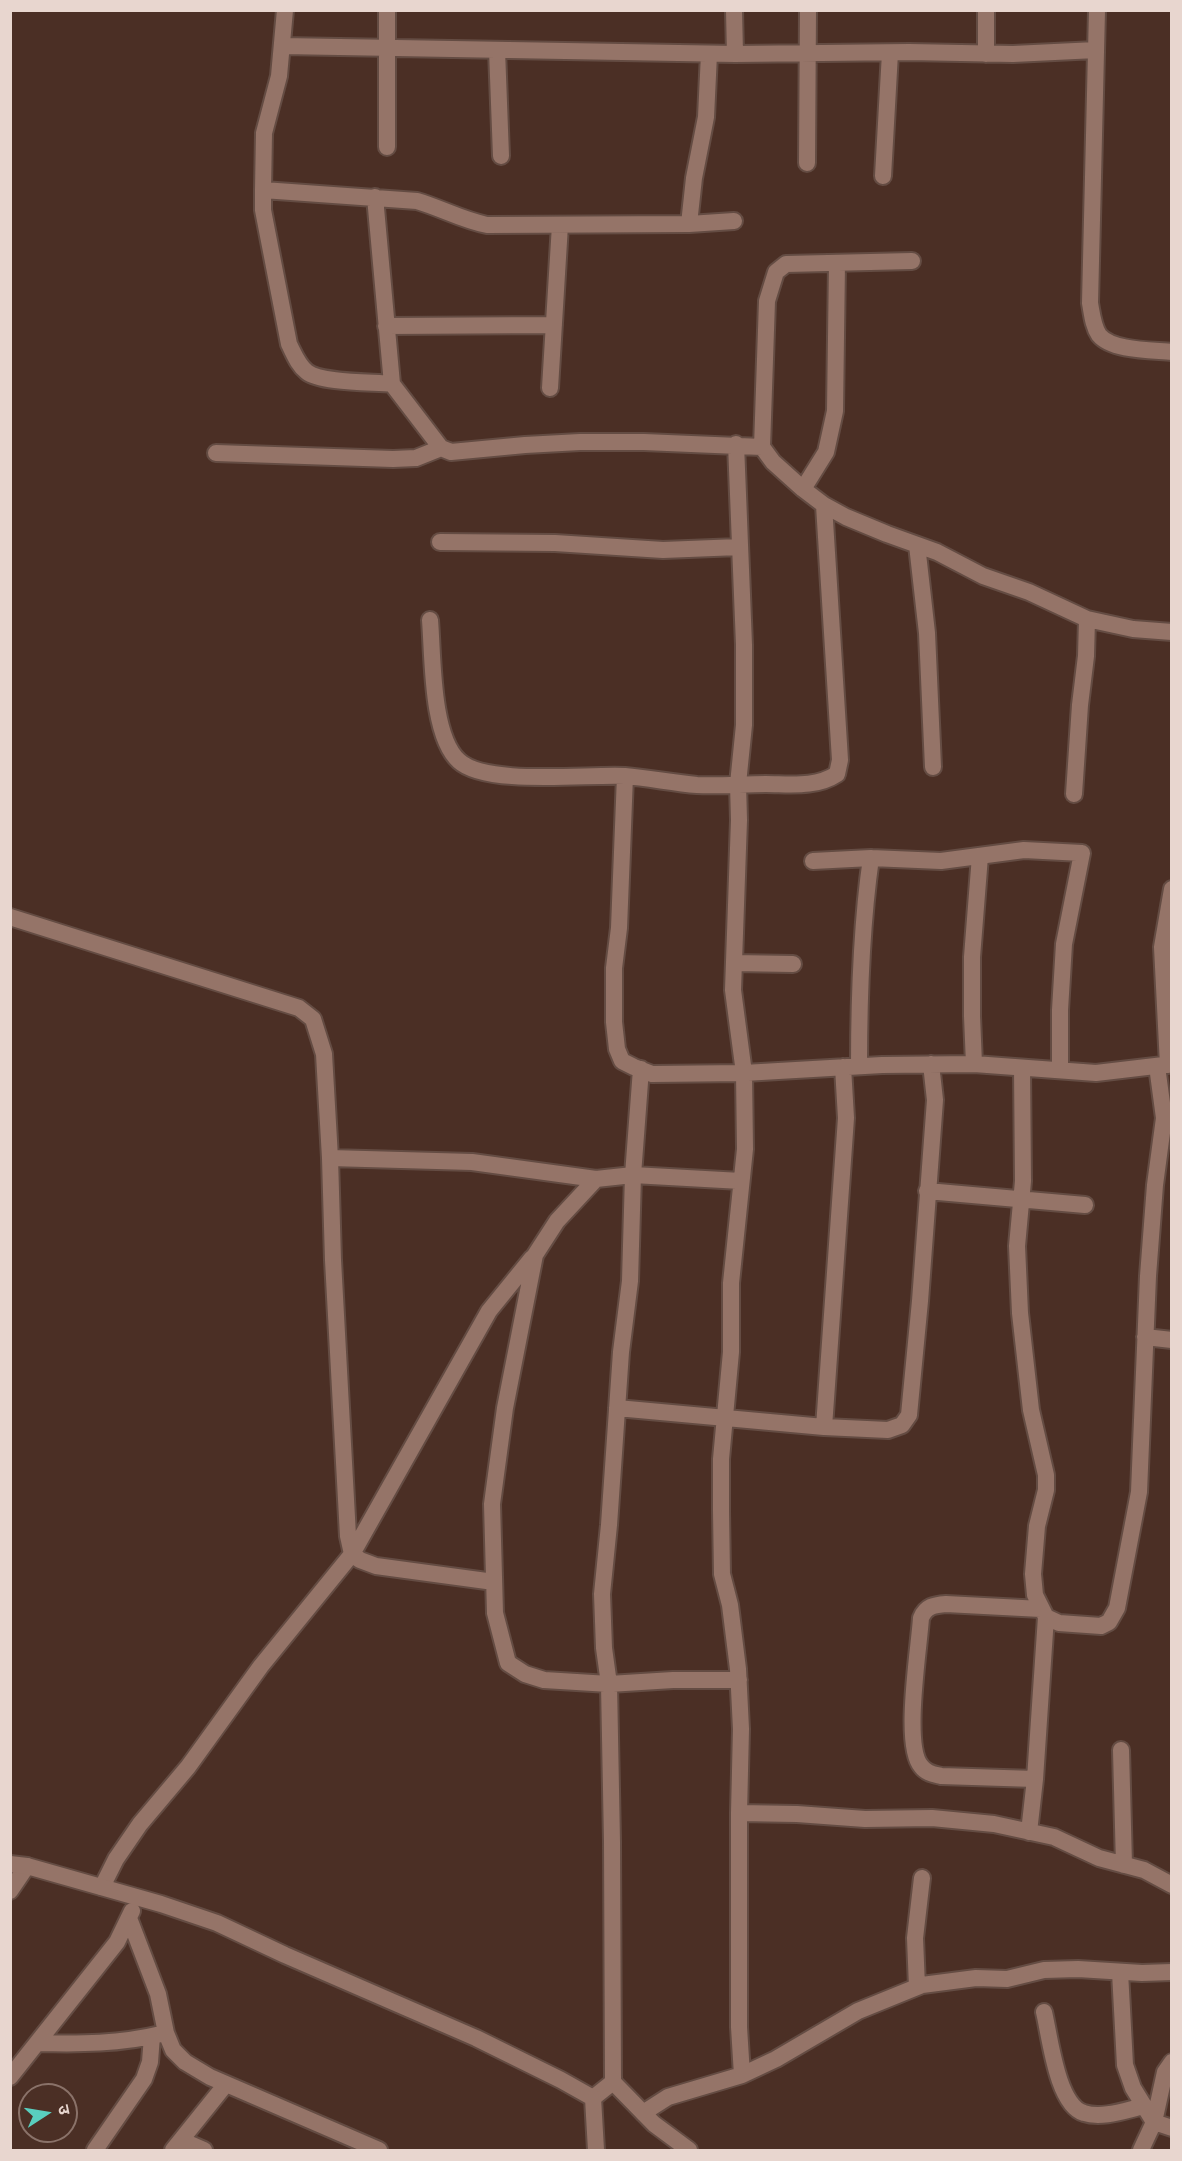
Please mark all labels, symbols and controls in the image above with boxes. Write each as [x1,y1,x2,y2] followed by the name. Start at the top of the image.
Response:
[18,2083,78,2143] north arrow
[54,2103,74,2116] text: उ

